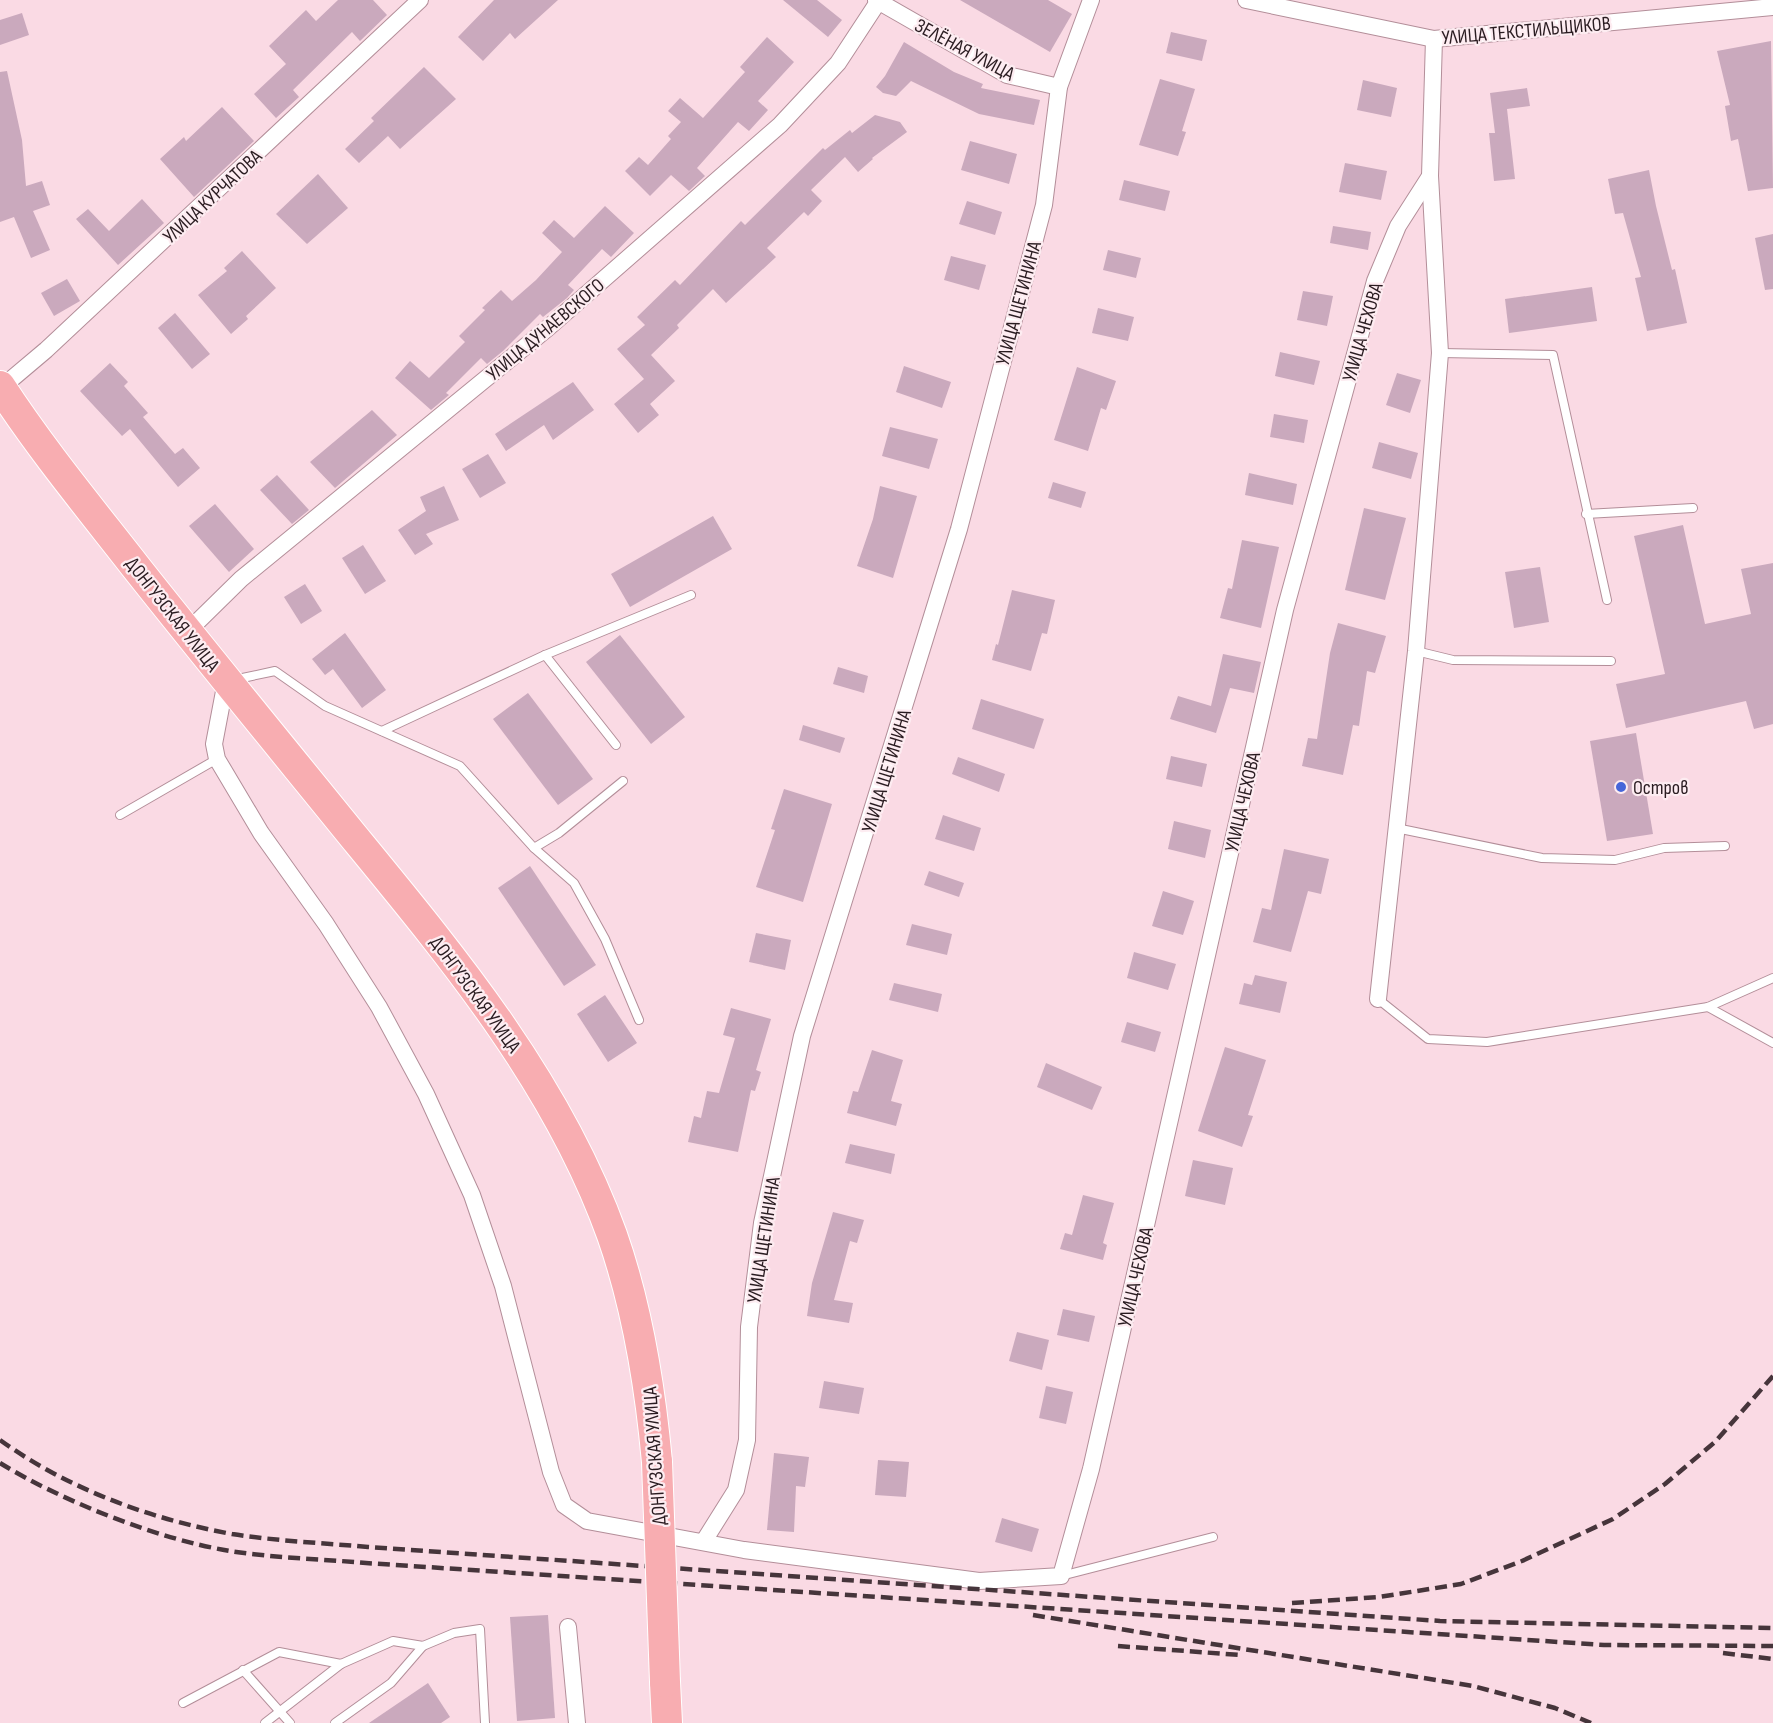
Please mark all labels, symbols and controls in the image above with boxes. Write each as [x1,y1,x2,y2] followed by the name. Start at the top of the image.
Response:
[1441,12,1612,50] street label: УЛИЦА ТЕКСТИЛЬЩИКОВ
[911,14,1019,86] street label: ЗЕЛЁНАЯ УЛИЦА
[158,144,267,249] street label: УЛИЦА КУРЧАТОВА
[991,238,1047,368] street label: УЛИЦА ЩЕТИНИНА
[482,273,610,386] street label: УЛИЦА ДУНАЕВСКОГО
[1337,280,1389,384] street label: УЛИЦА ЧЕХОВА
[120,553,225,677] street label: ДОНГУЗСКАЯ УЛИЦА
[857,706,917,836] street label: УЛИЦА ЩЕТИНИНА
[1220,750,1266,854] street label: УЛИЦА ЧЕХОВА
[1633,776,1688,800] place label: Остров
[1614,780,1628,794] marker: Остров
[425,931,526,1058] street label: ДОНГУЗСКАЯ УЛИЦА
[742,1175,786,1305] street label: УЛИЦА ЩЕТИНИНА
[1113,1225,1159,1329] street label: УЛИЦА ЧЕХОВА
[638,1385,672,1526] street label: ДОНГУЗСКАЯ УЛИЦА

